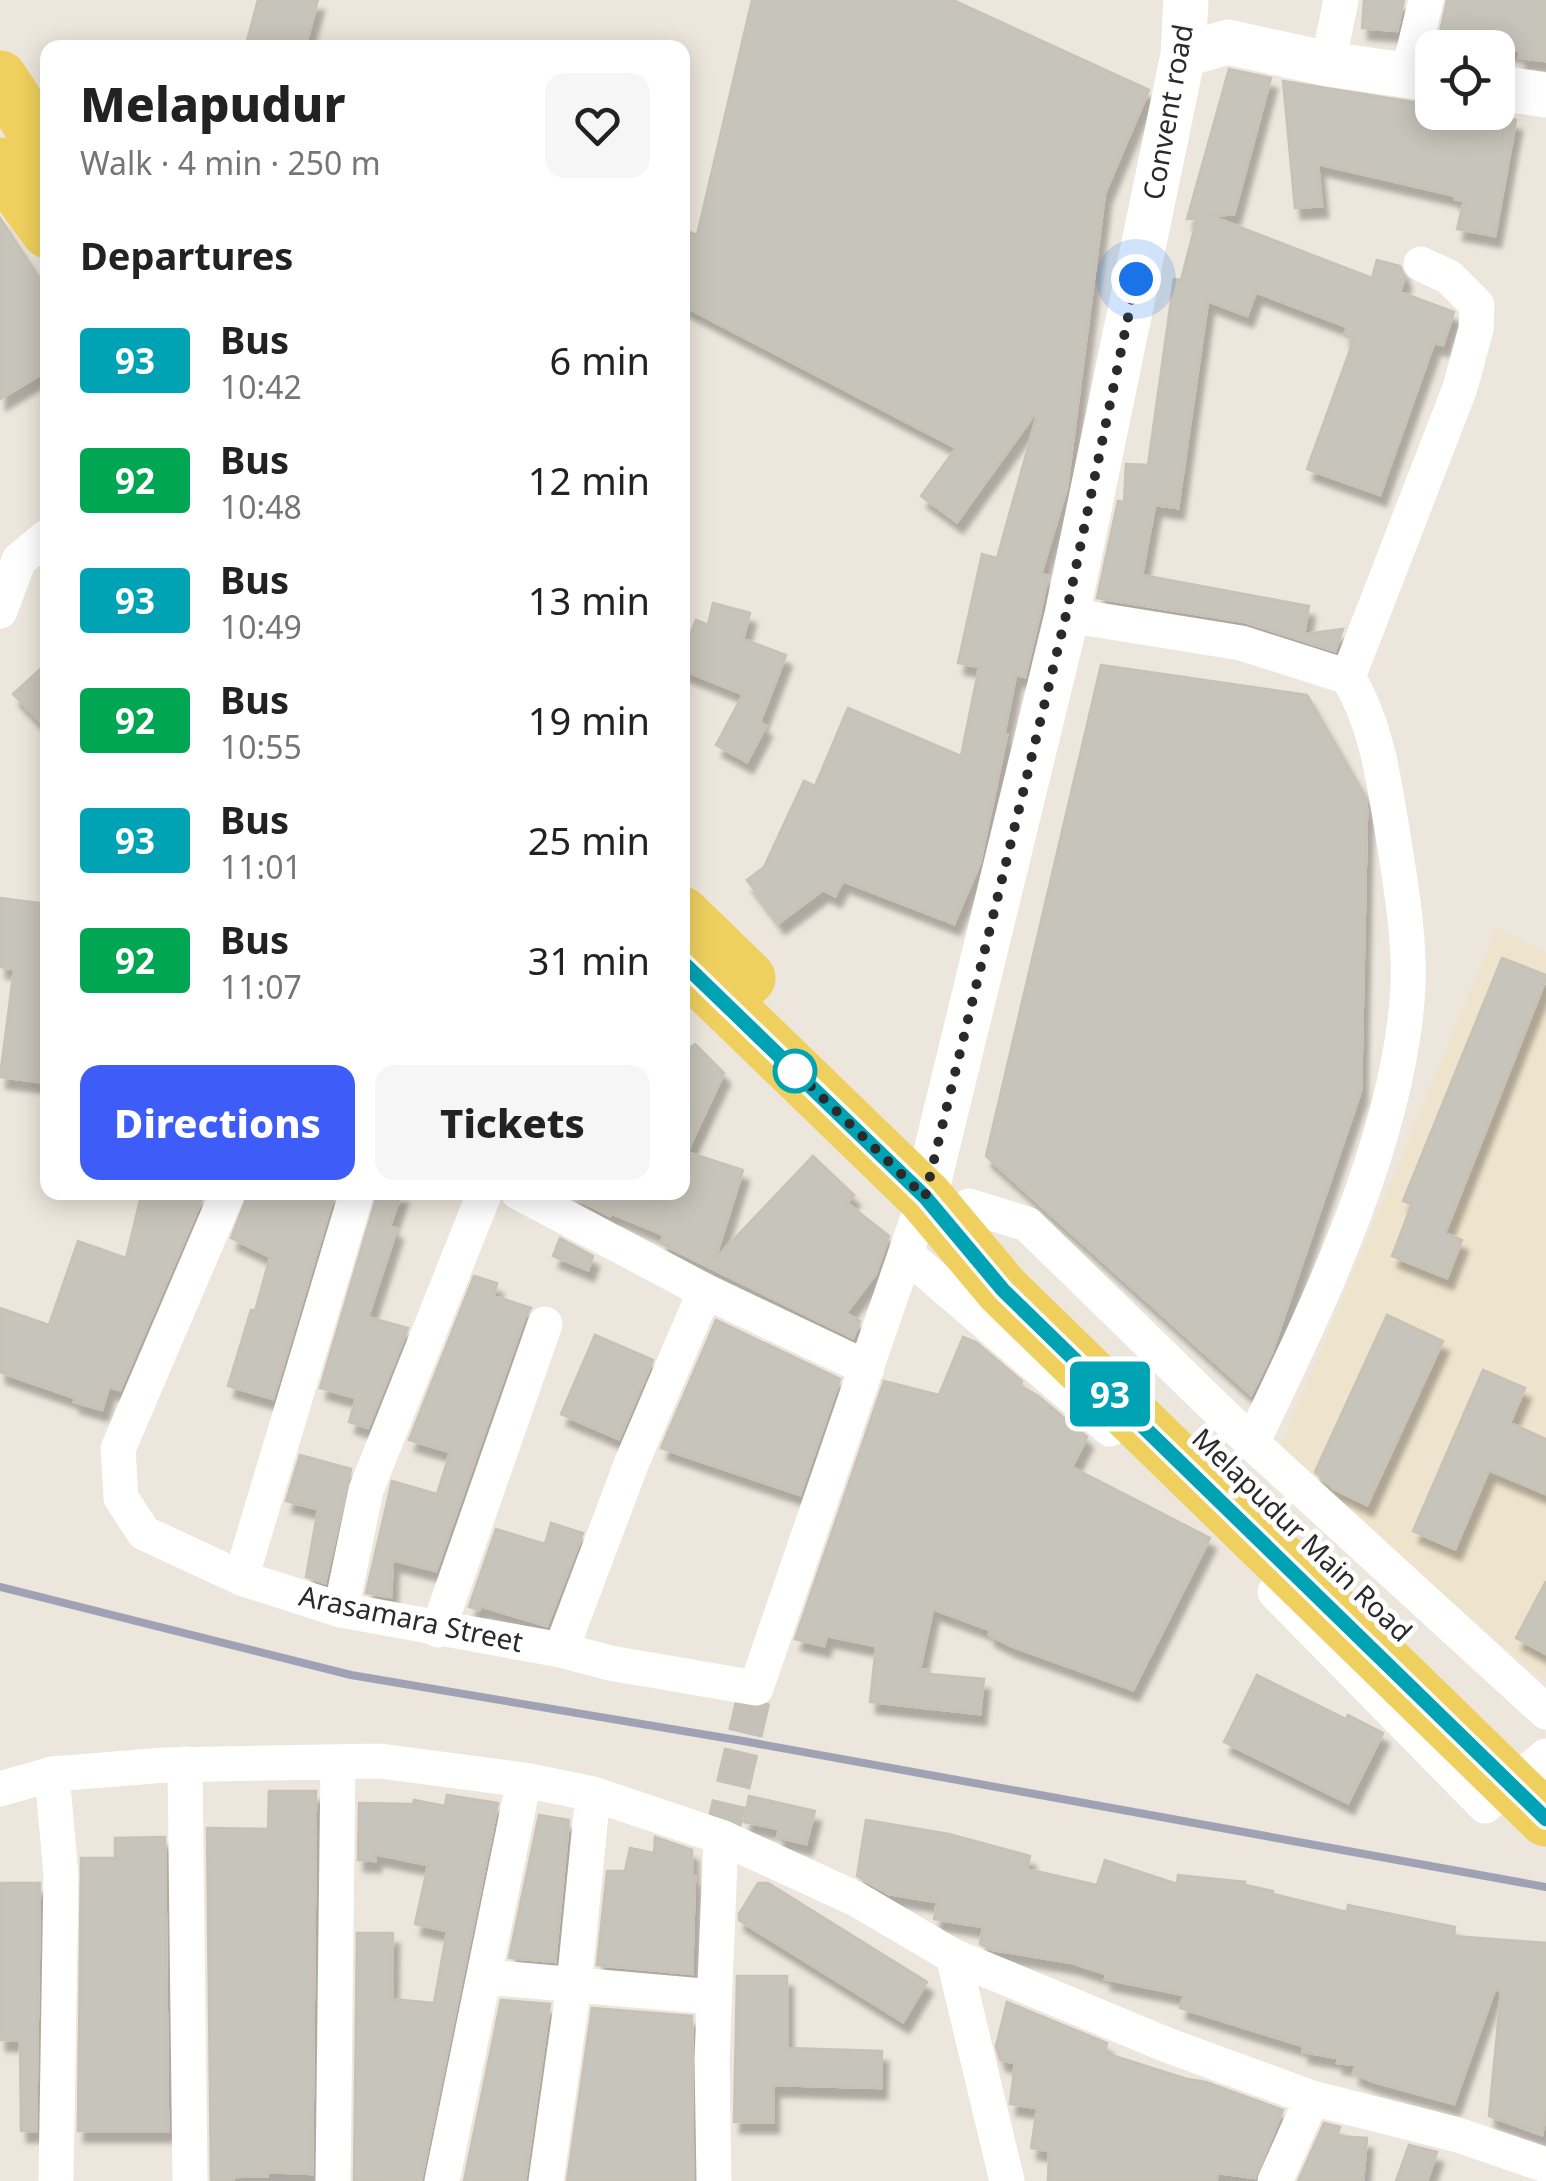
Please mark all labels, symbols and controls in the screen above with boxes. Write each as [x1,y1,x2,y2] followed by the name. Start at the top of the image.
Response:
[1133,21,1201,203] street label: Convent road
[1415,30,1515,130] map controls
[1415,30,1515,130] button: locate
[80,71,345,136] text: Melapudur
[545,73,650,178] button: heart
[80,141,381,184] text: Walk · 4 min · 250 m
[80,229,293,281] text: Departures
[1111,254,1161,304] your location
[220,313,289,365] text: Bus
[550,334,650,386] text: 6 min
[115,337,155,384] text: 93
[220,365,302,408] text: 10:42
[220,433,289,485] text: Bus
[528,454,650,506] text: 12 min
[115,457,155,504] text: 92
[220,485,302,528] text: 10:48
[220,553,289,605] text: Bus
[528,574,650,626] text: 13 min
[115,577,155,624] text: 93
[220,605,302,648] text: 10:49
[220,673,289,725] text: Bus
[528,694,650,746] text: 19 min
[115,697,155,744] text: 92
[220,725,302,768] text: 10:55
[220,793,289,845] text: Bus
[528,814,650,866] text: 25 min
[115,817,155,864] text: 93
[220,845,302,888] text: 11:01
[220,913,289,965] text: Bus
[528,934,650,986] text: 31 min
[115,937,155,984] text: 92
[220,965,302,1008] text: 11:07
[774,1050,816,1092] unlabelled marker
[80,1065,355,1180] button: Directions
[375,1065,650,1180] button: Tickets
[1065,1362,1155,1426] line badge: 93
[1090,1371,1130,1418] text: 93
[1184,1419,1421,1649] street label: Melapudur Main Road
[296,1576,527,1660] street label: Arasamara Street

